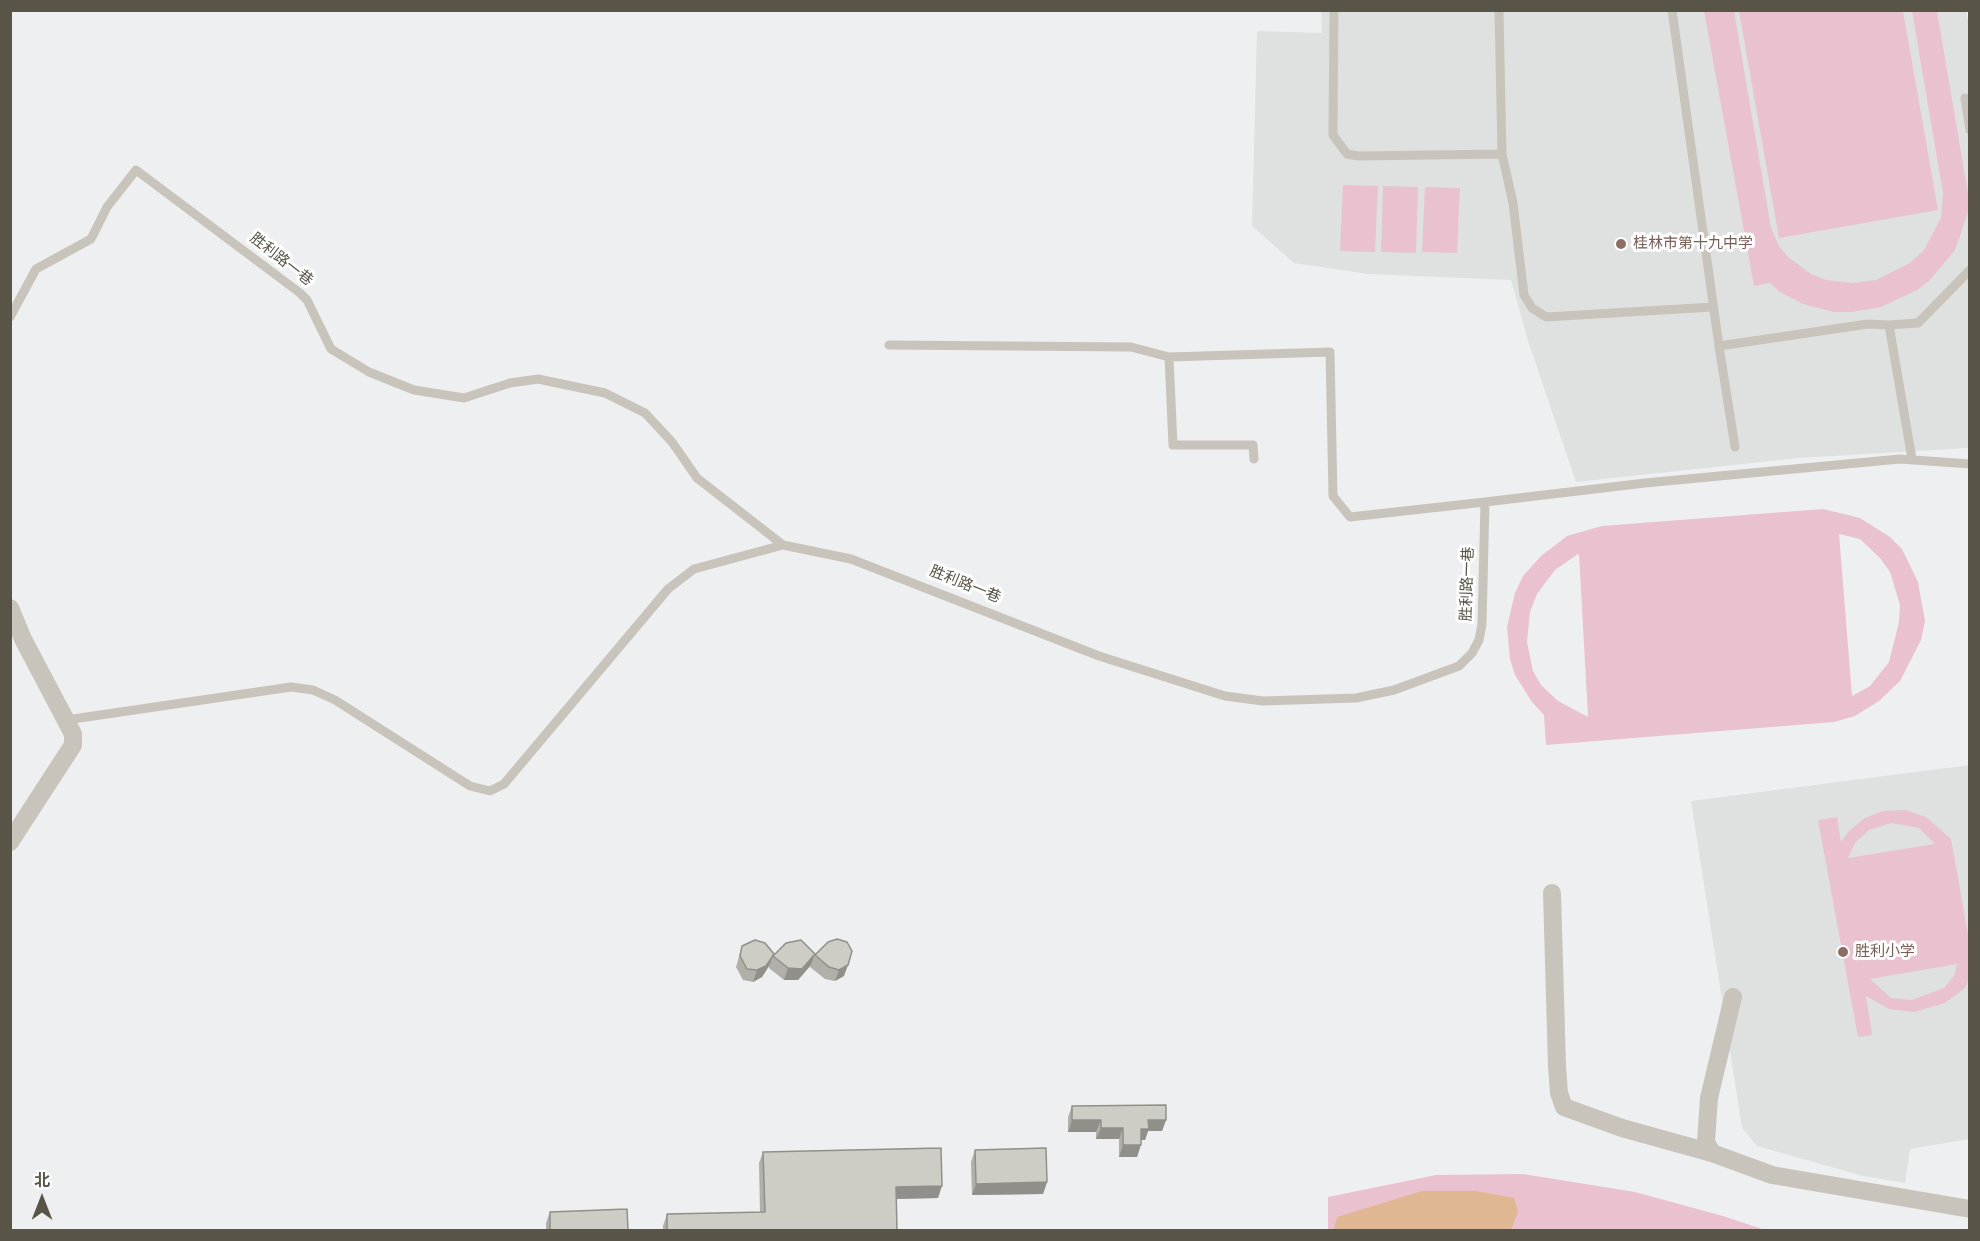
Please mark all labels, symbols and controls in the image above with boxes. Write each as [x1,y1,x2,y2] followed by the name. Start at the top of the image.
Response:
[246,230,316,290] street label: 胜利路一巷
[1633,235,1753,253] place label: 桂林市第十九中学
[1614,237,1628,251] marker: 桂林市第十九中学
[1458,546,1478,622] street label: 胜利路一巷
[927,563,1003,607] street label: 胜利路一巷
[1855,943,1915,961] place label: 胜利小学
[1836,945,1850,959] marker: 胜利小学
[12,1169,72,1229] north arrow
[34,1169,50,1192] text: 北

